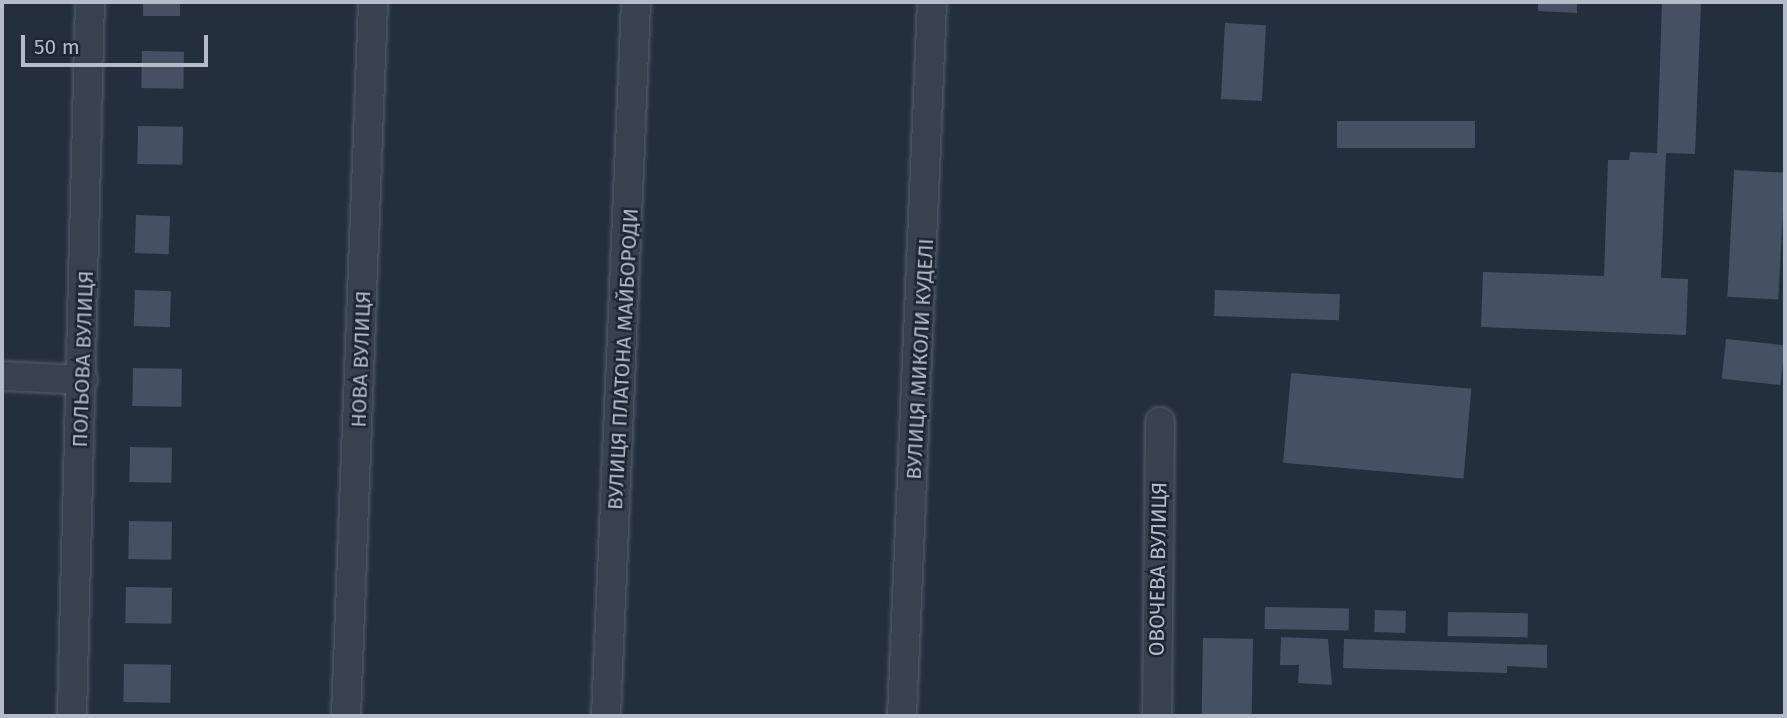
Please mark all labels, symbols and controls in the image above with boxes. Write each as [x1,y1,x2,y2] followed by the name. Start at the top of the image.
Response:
[24,21,212,65] scale bar
[34,34,80,60] text: 50 m
[603,207,643,511] street label: ВУЛИЦЯ ПЛАТОНА МАЙБОРОДИ
[901,238,939,480] street label: ВУЛИЦЯ МИКОЛИ КУДЕЛІ
[67,270,99,448] street label: ПОЛЬОВА ВУЛИЦЯ
[346,290,376,428] street label: НОВА ВУЛИЦЯ
[1144,482,1172,656] street label: ОВОЧЕВА ВУЛИЦЯ

